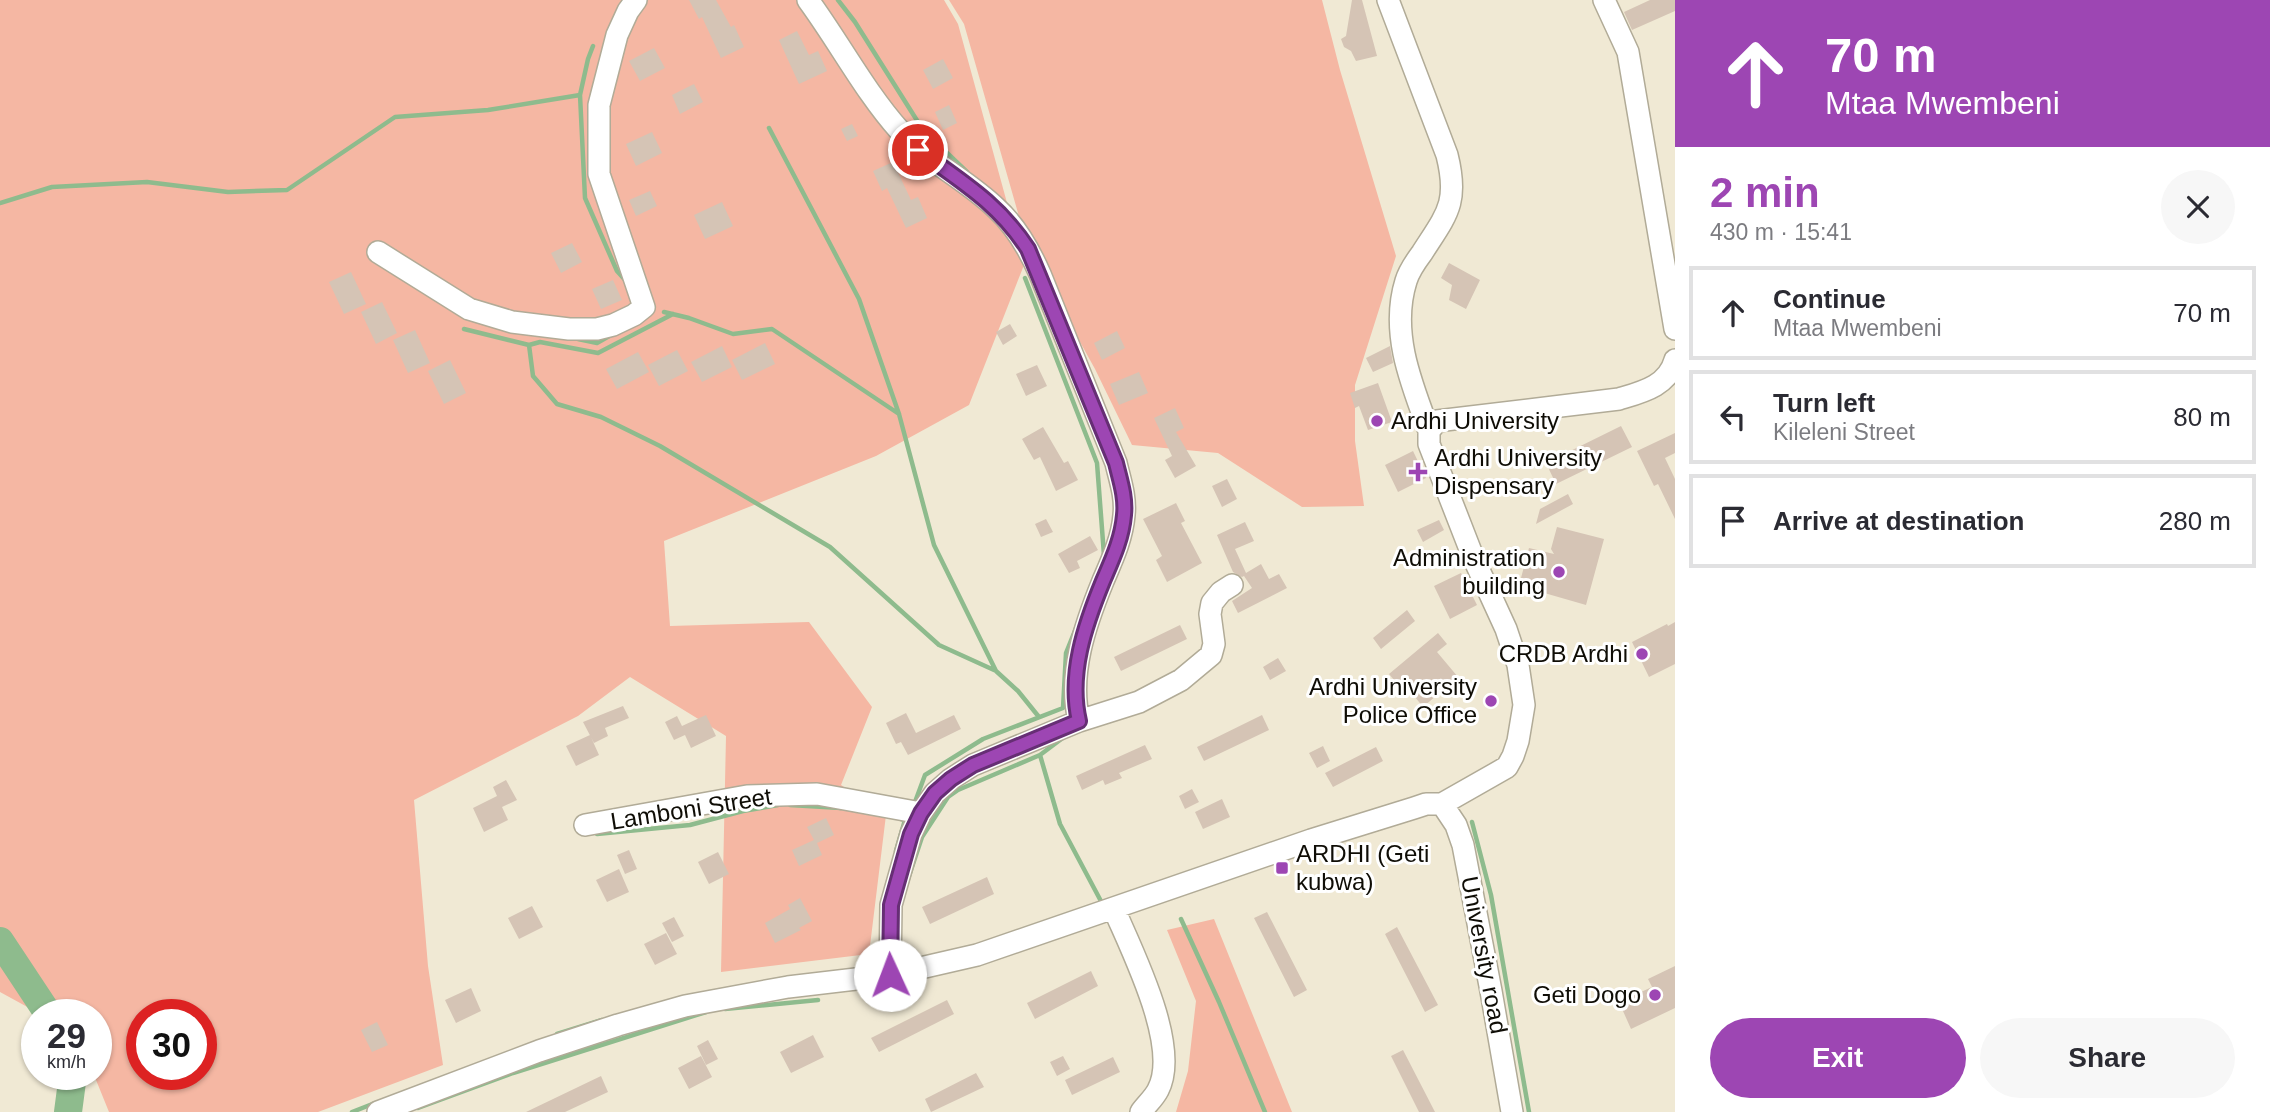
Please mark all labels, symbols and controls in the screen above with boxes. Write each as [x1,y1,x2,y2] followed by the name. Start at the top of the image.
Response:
[1710,28,1801,119] icon: ahead
[1825,28,1937,82] text: 70 m
[1825,85,2060,121] text: Mtaa Mwembeni
[888,120,948,180] pin
[899,131,937,169] icon: arrive
[1710,169,1820,216] text: 2 min
[2161,170,2235,244] button: close
[1710,219,1852,245] text: 430 m · 15:41
[1773,284,1886,314] text: Continue
[1714,294,1752,332] icon: ahead
[2173,298,2231,328] text: 70 m
[1773,315,1942,341] text: Mtaa Mwembeni
[1773,388,1875,418] text: Turn left
[1714,398,1752,436] icon: left
[2173,402,2231,432] text: 80 m
[1391,407,1559,434] place label: Ardhi University
[1369,413,1385,429] marker: Ardhi University
[1773,419,1915,445] text: Kileleni Street
[1434,444,1602,499] place label: Ardhi University Dispensary
[1408,462,1428,482] marker: Ardhi University Dispensary
[1714,502,1752,540] icon: arrive
[1773,506,2024,536] text: Arrive at destination
[2159,506,2231,536] text: 280 m
[1393,544,1545,599] place label: Administration building
[1551,564,1567,580] marker: Administration building
[1499,640,1628,667] place label: CRDB Ardhi
[1634,646,1650,662] marker: CRDB Ardhi
[1309,673,1477,728] place label: Ardhi University Police Office
[1483,693,1499,709] marker: Ardhi University Police Office
[608,782,774,835] street label: Lamboni Street
[1296,840,1429,895] place label: ARDHI (Geti kubwa)
[1274,860,1290,876] marker: ARDHI (Geti kubwa)
[1456,874,1513,1036] street label: University road
[853,938,927,1012] position arrow
[1533,981,1641,1008] place label: Geti Dogo
[1647,987,1663,1003] marker: Geti Dogo
[126,999,217,1090] speed limit sign: 30
[47,1016,86,1055] text: 29
[1710,1018,1966,1098] button: Exit
[1980,1018,2235,1098] button: Share
[47,1052,86,1072] text: km/h

